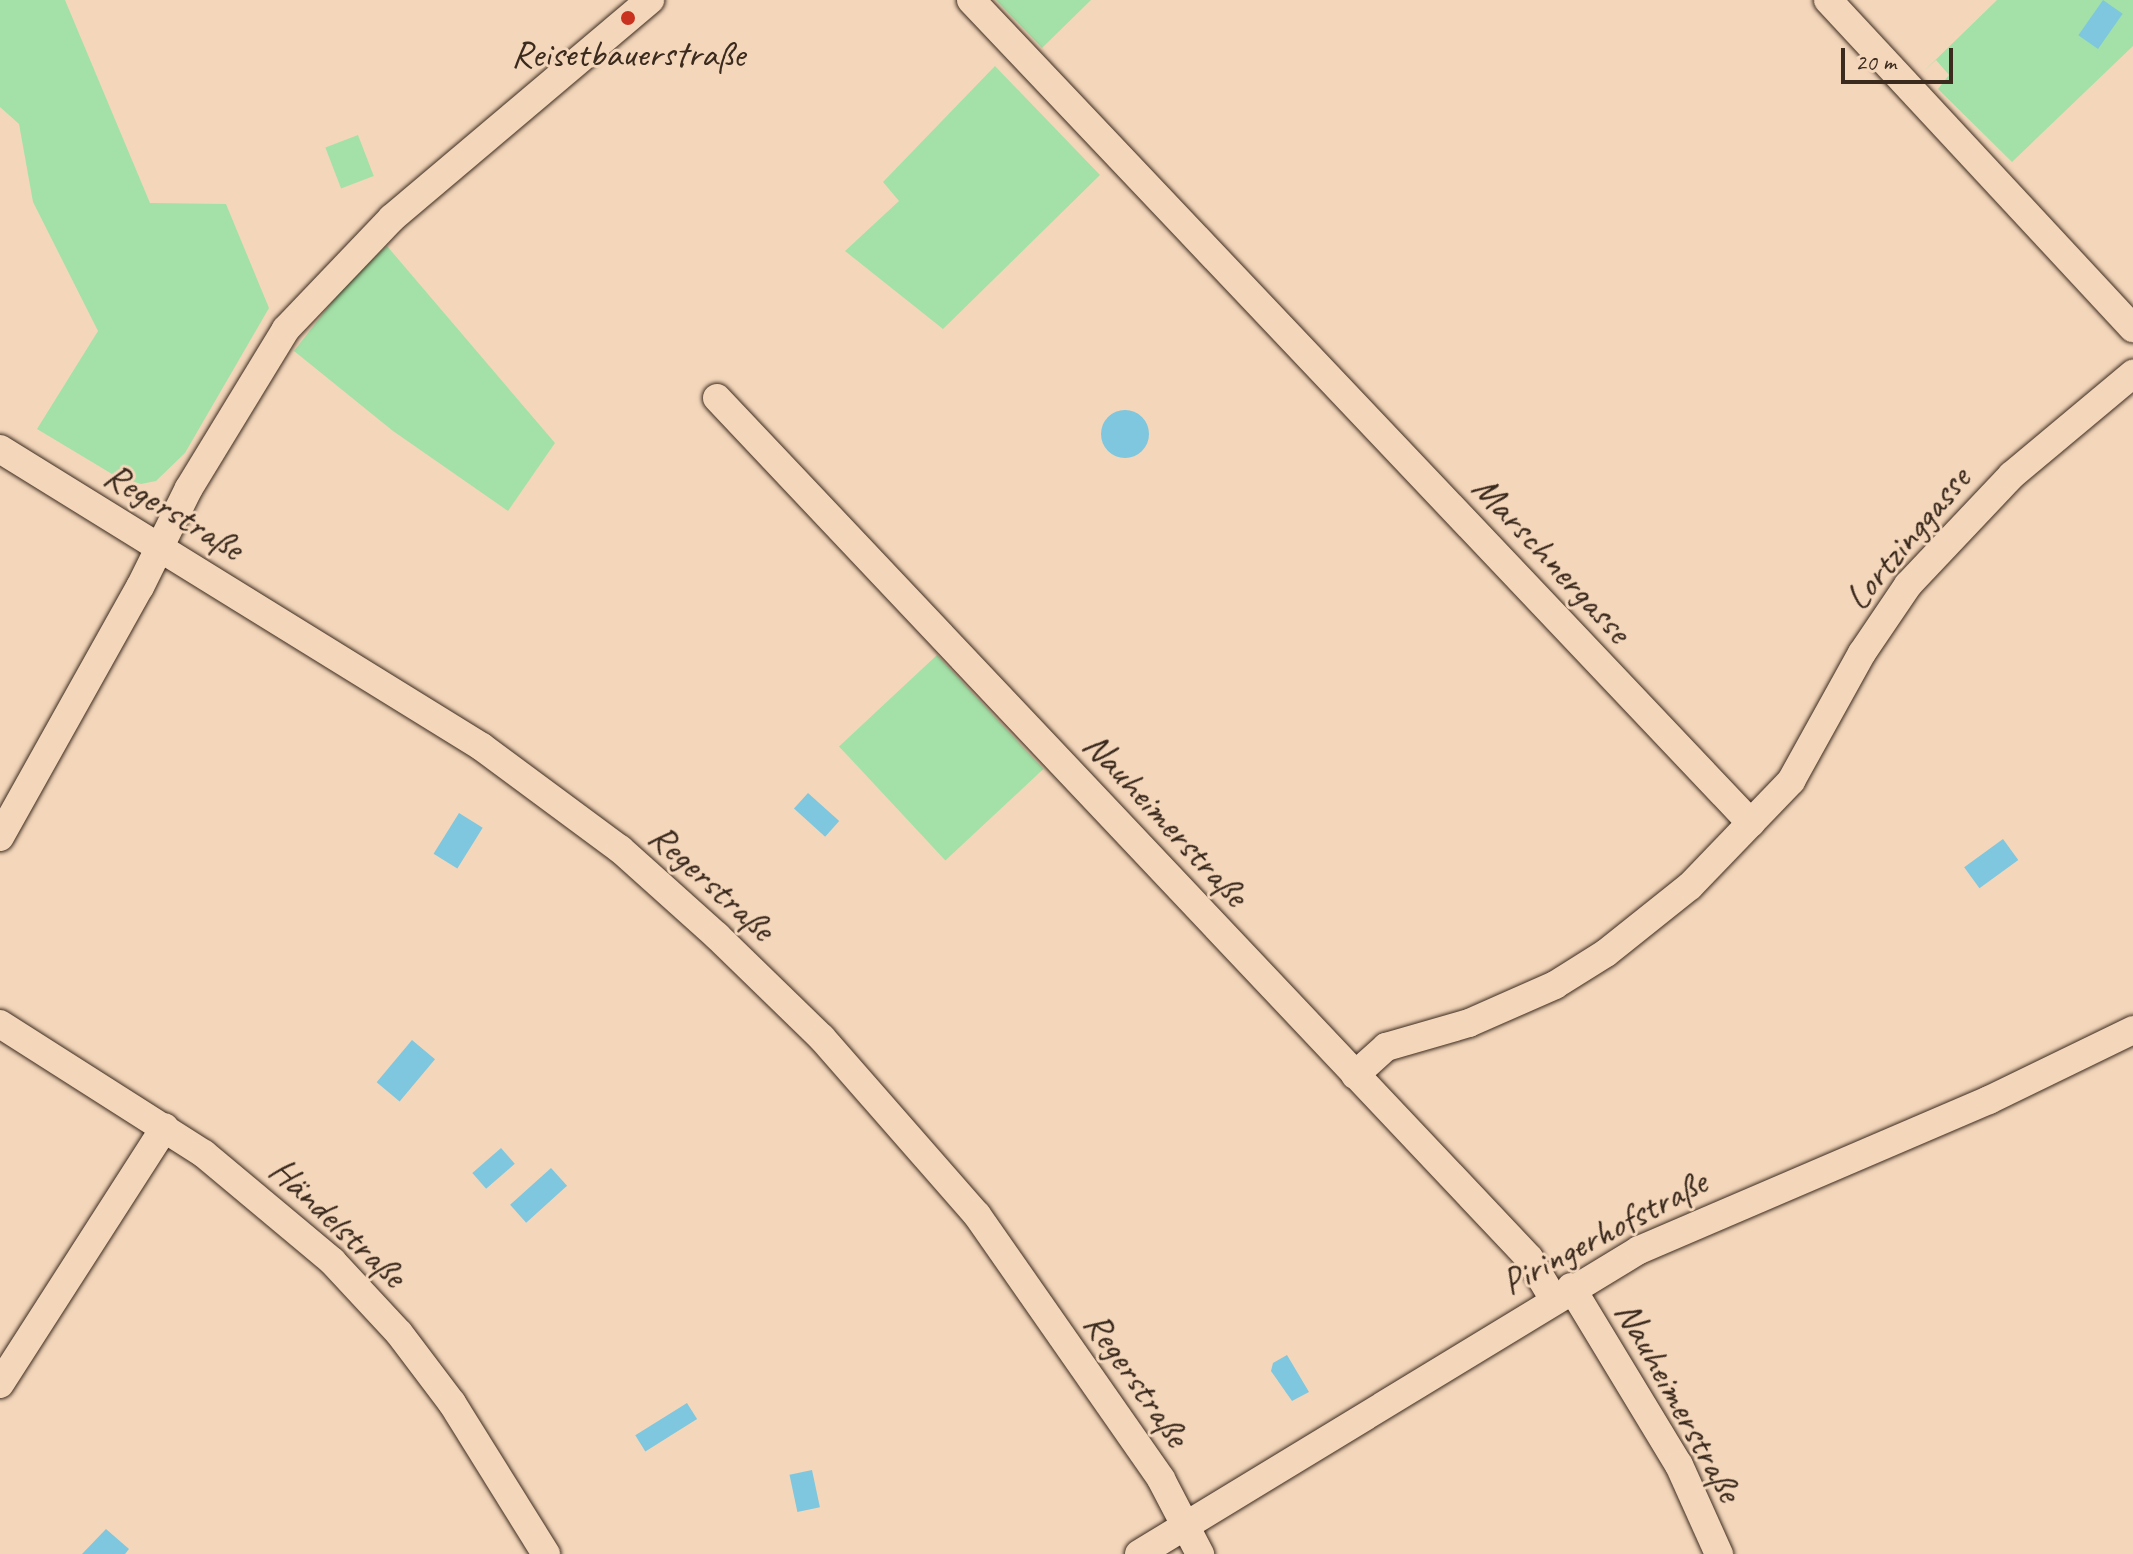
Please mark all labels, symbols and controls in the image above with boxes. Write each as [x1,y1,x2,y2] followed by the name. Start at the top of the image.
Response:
[619,9,637,27] marker: Reisetbauerstraße
[511,31,745,77] place label: Reisetbauerstraße
[1845,32,1957,82] scale bar
[1855,47,1896,77] text: 20 m
[96,452,252,570] street label: Regerstraße
[1834,457,1980,619] street label: Lortzinggasse
[1463,466,1641,652] street label: Marschnergasse
[1074,722,1258,916] street label: Nauheimerstraße
[639,813,785,951] street label: Regerstraße
[260,1147,416,1297] street label: Händelstraße
[1493,1159,1715,1305] street label: Piringerhofstraße
[1605,1293,1753,1509] street label: Nauheimerstraße
[1074,1303,1200,1455] street label: Regerstraße

